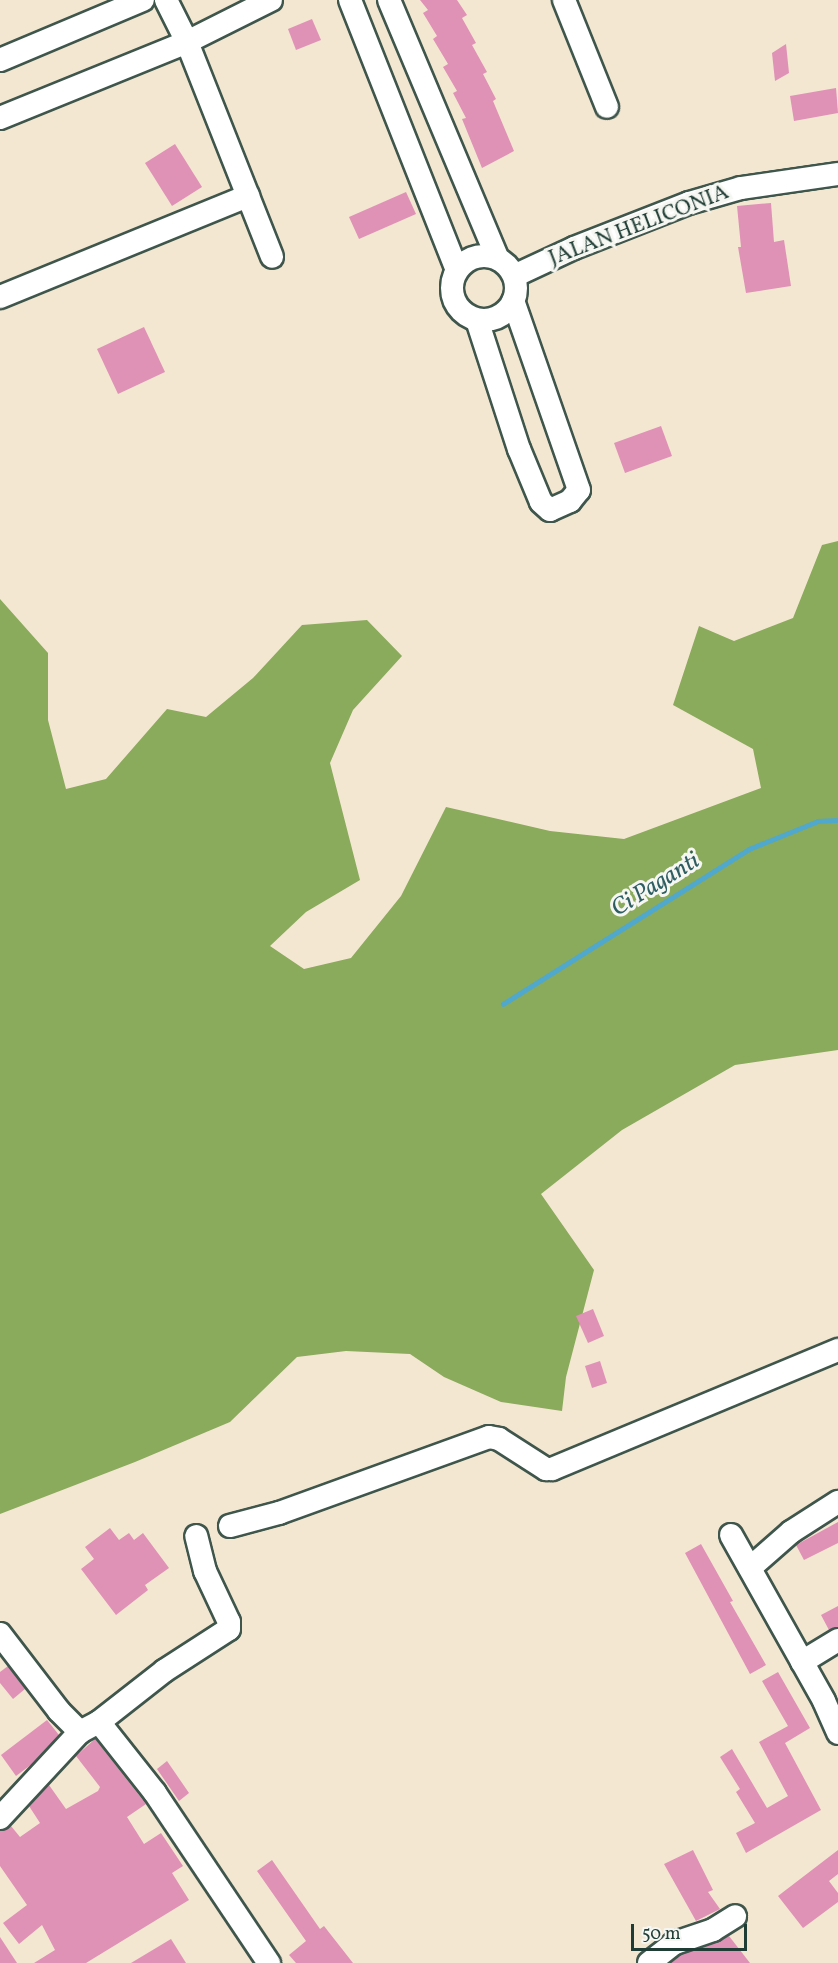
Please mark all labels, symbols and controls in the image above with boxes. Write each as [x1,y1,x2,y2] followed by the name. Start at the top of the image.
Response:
[545,179,733,273] street label: JALAN HELICONIA
[607,848,705,924] water label: Ci Paganti
[634,1912,750,1950] scale bar
[642,1922,681,1947] text: 50 m

